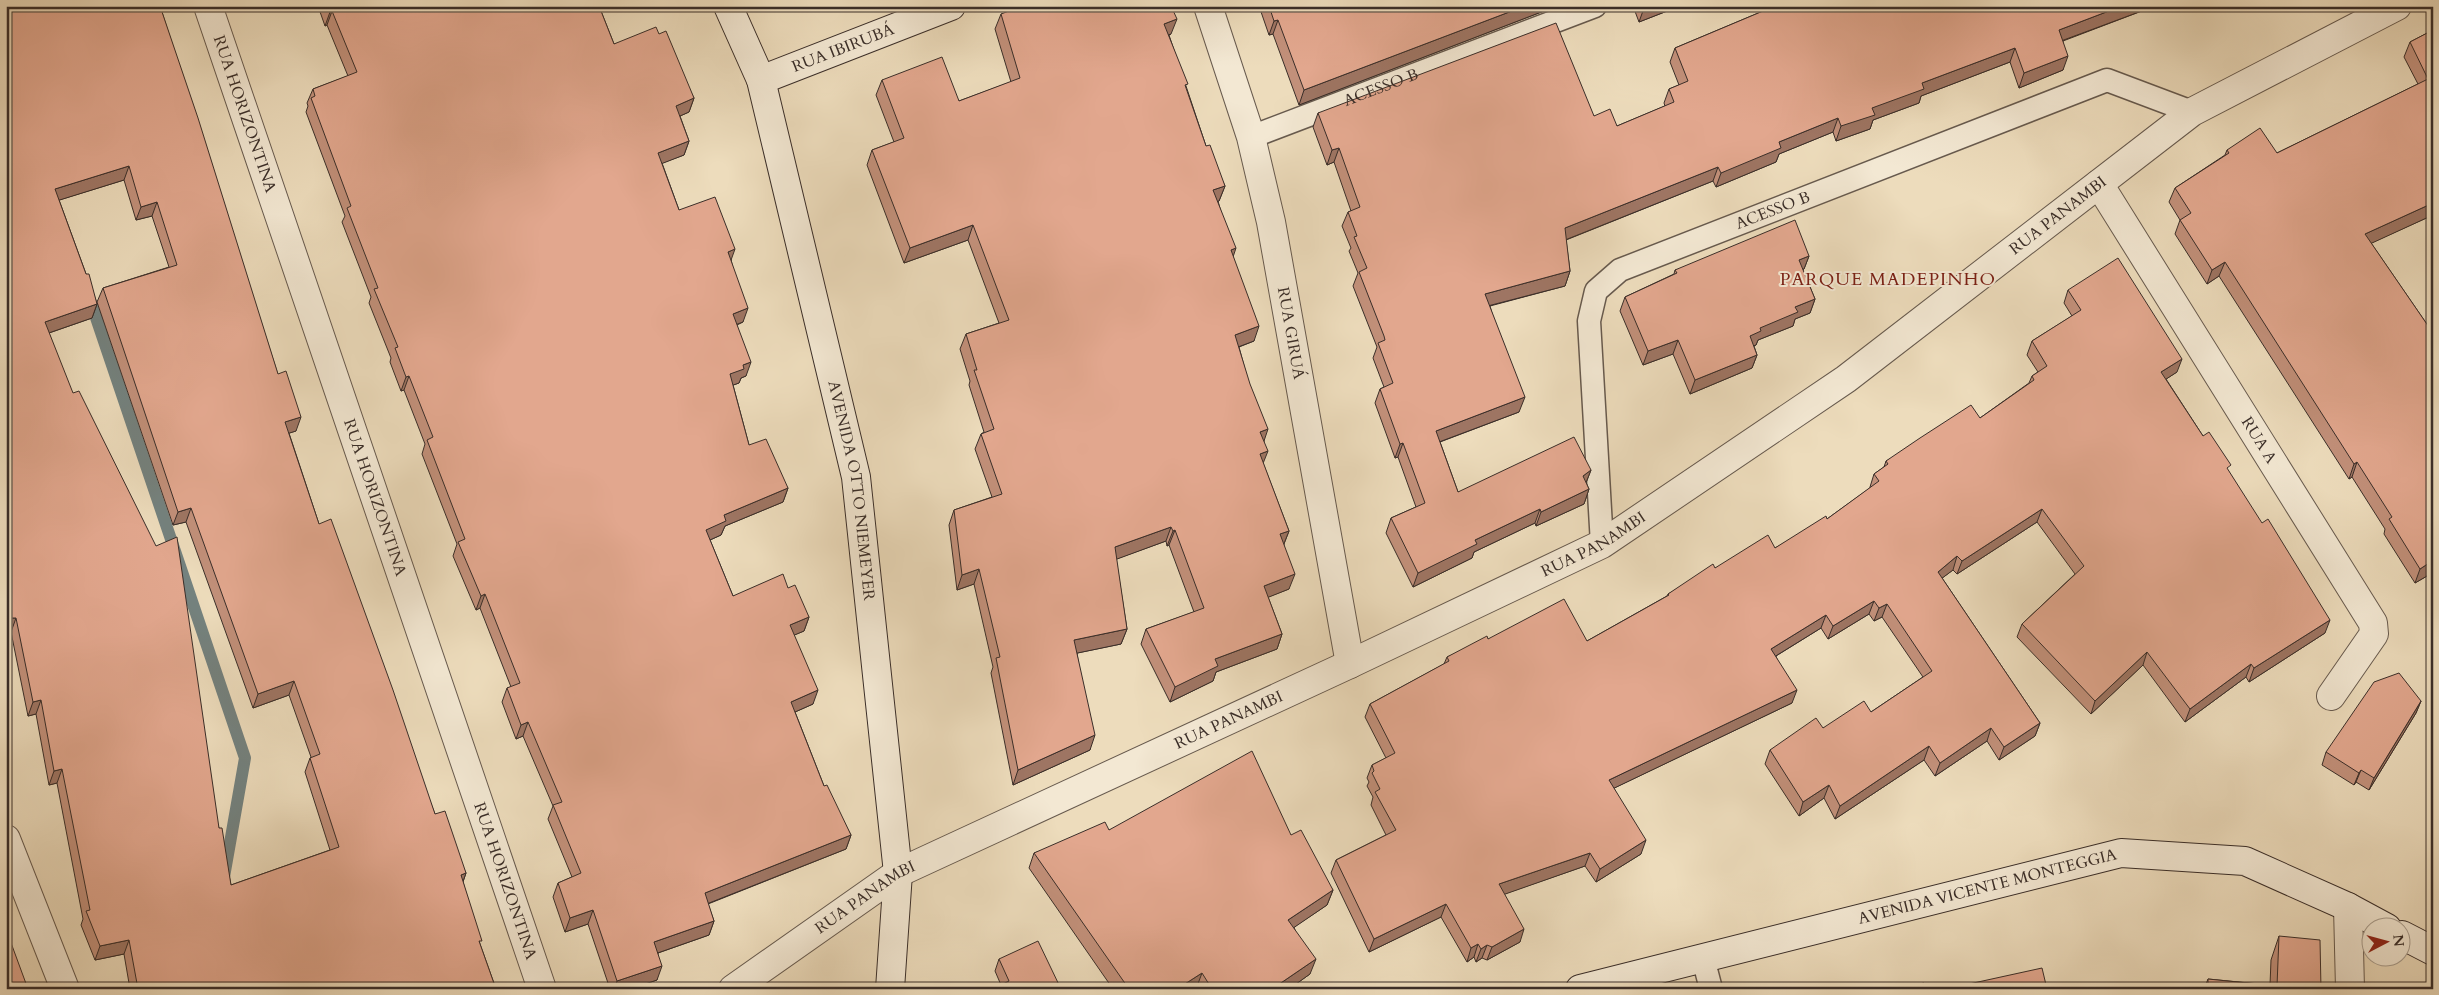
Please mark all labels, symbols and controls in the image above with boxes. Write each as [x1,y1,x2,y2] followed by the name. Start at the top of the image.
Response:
[789,18,898,78] street label: RUA IBIRUBÁ
[208,32,282,196] street label: RUA HORIZONTINA
[1340,63,1422,112] street label: ACESSO B
[2005,171,2111,260] street label: RUA PANAMBI
[1732,186,1813,235] street label: ACESSO B
[1780,267,1996,292] district label: PARQUE MADEPINHO
[1272,285,1310,382] street label: RUA GIRUÁ
[822,378,880,602] street label: AVENIDA OTTO NIEMEYER
[2236,413,2282,468] street label: RUA A
[338,416,412,580] street label: RUA HORIZONTINA
[1537,506,1650,582] street label: RUA PANAMBI
[1171,686,1286,755] street label: RUA PANAMBI
[468,799,542,963] street label: RUA HORIZONTINA
[1856,843,2120,930] street label: AVENIDA VICENTE MONTEGGIA
[810,856,919,939] street label: RUA PANAMBI
[2362,918,2412,968] north arrow
[2388,934,2409,948] text: N

